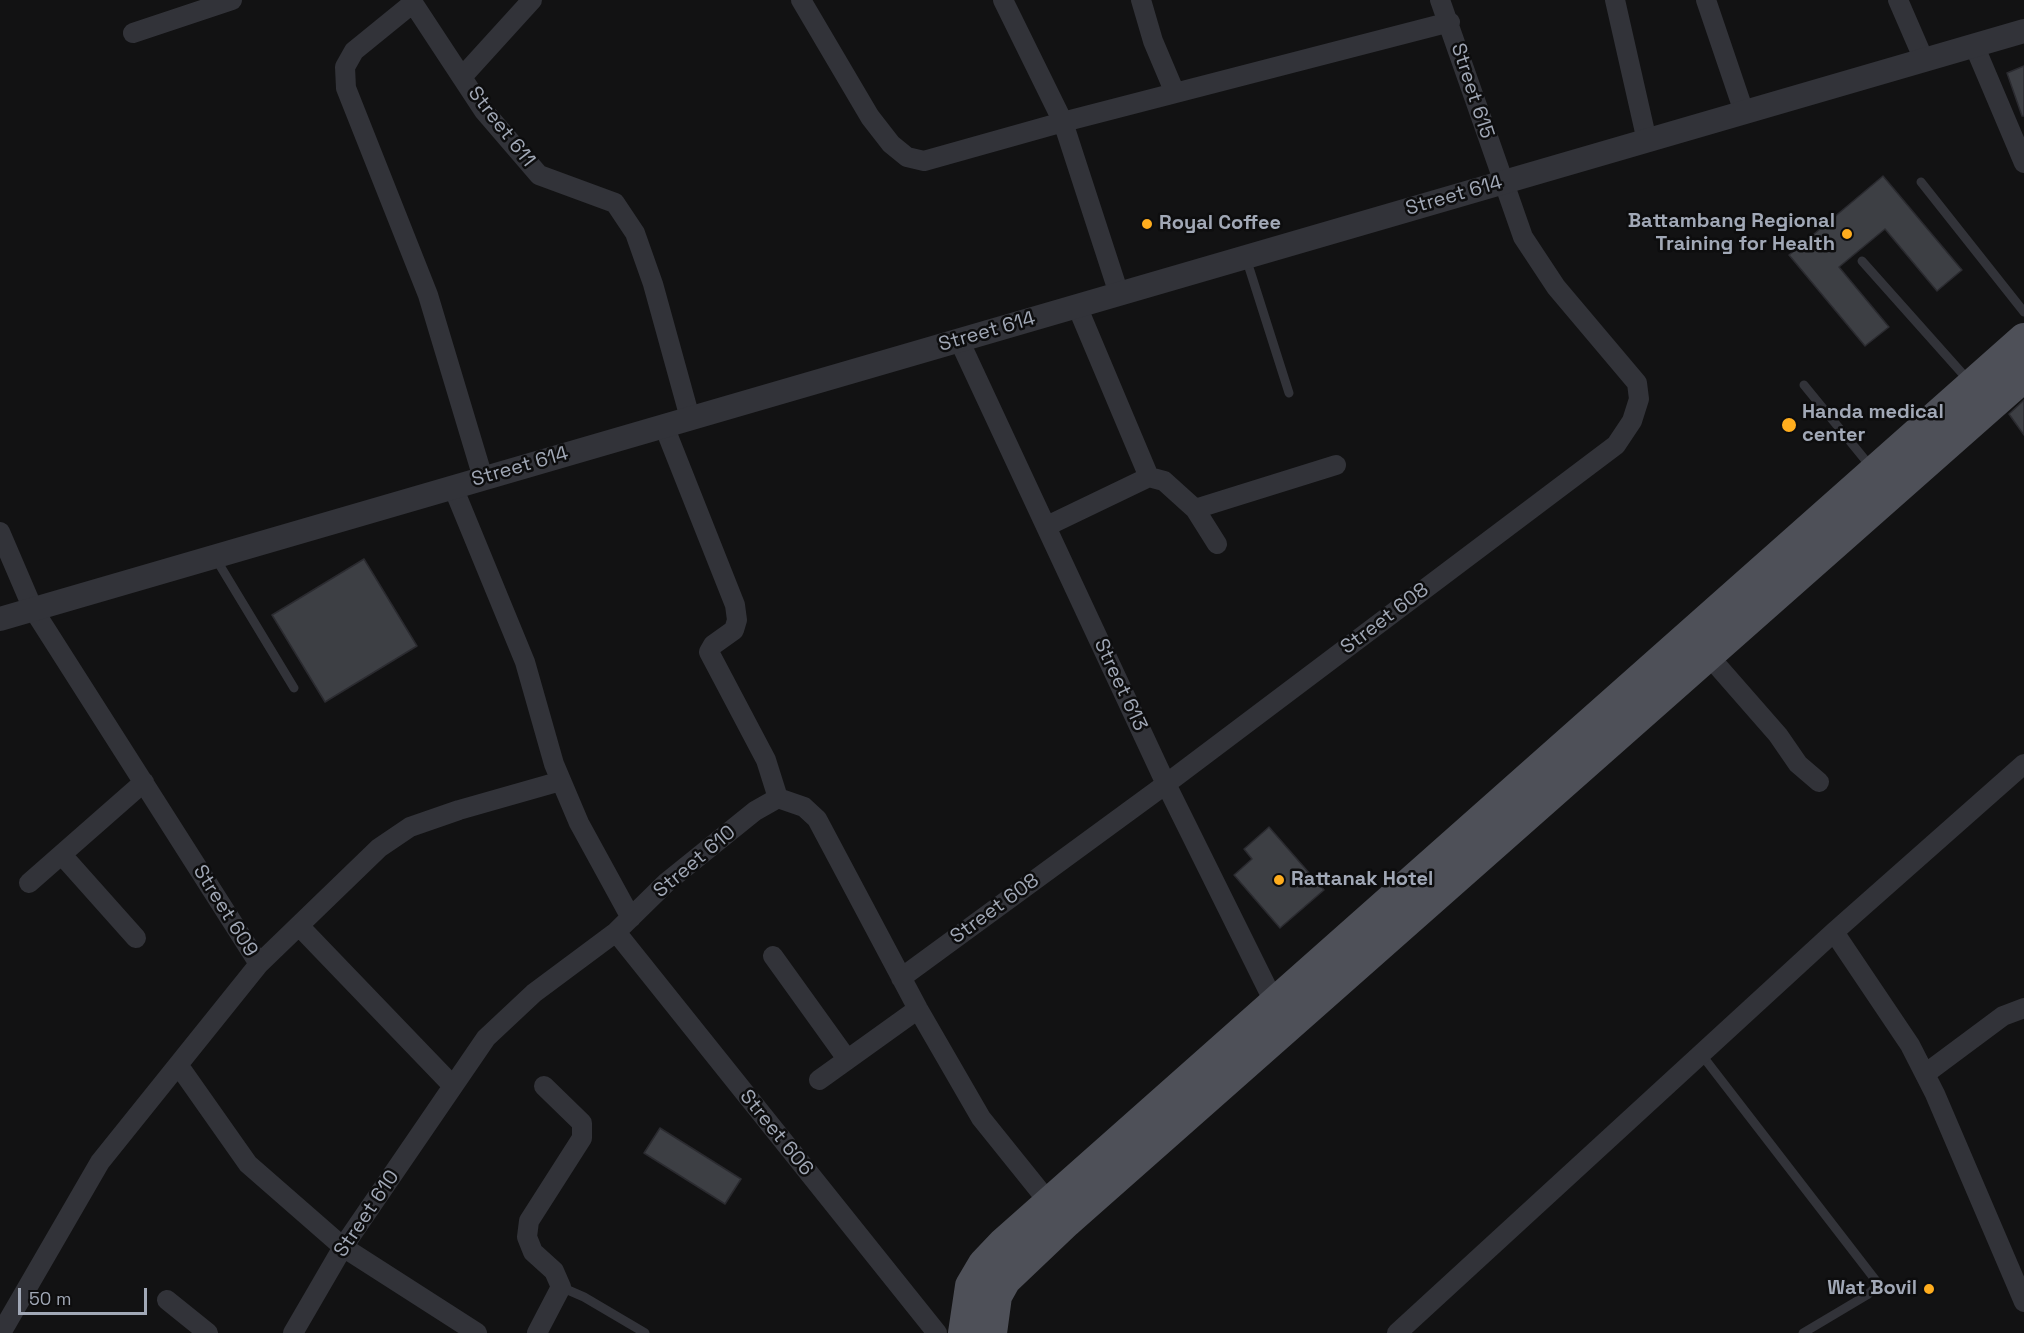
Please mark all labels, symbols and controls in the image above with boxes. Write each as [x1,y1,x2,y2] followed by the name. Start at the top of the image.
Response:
[1445,40,1499,142] street label: Street 615
[462,82,540,172] street label: Street 611
[1403,171,1505,221] street label: Street 614
[1628,210,1835,257] place label: Battambang Regional Training for Health
[1159,212,1281,236] place label: Royal Coffee
[1140,217,1154,231] marker: Royal Coffee
[1840,227,1854,241] marker: Battambang Regional Training for Health
[936,307,1038,357] street label: Street 614
[1802,401,1944,448] place label: Handa medical center
[1780,416,1798,434] marker: Handa medical center
[469,442,571,492] street label: Street 614
[1336,578,1434,660] street label: Street 608
[1088,635,1152,735] street label: Street 613
[649,821,741,903] street label: Street 610
[187,861,263,961] street label: Street 609
[1291,868,1433,892] place label: Rattanak Hotel
[946,869,1044,949] street label: Street 608
[1272,873,1286,887] marker: Rattanak Hotel
[734,1085,818,1181] street label: Street 606
[329,1166,405,1262] street label: Street 610
[21,1276,150,1314] scale bar
[1827,1277,1917,1301] place label: Wat Bovil
[1922,1282,1936,1296] marker: Wat Bovil
[29,1287,71,1310] text: 50 m

